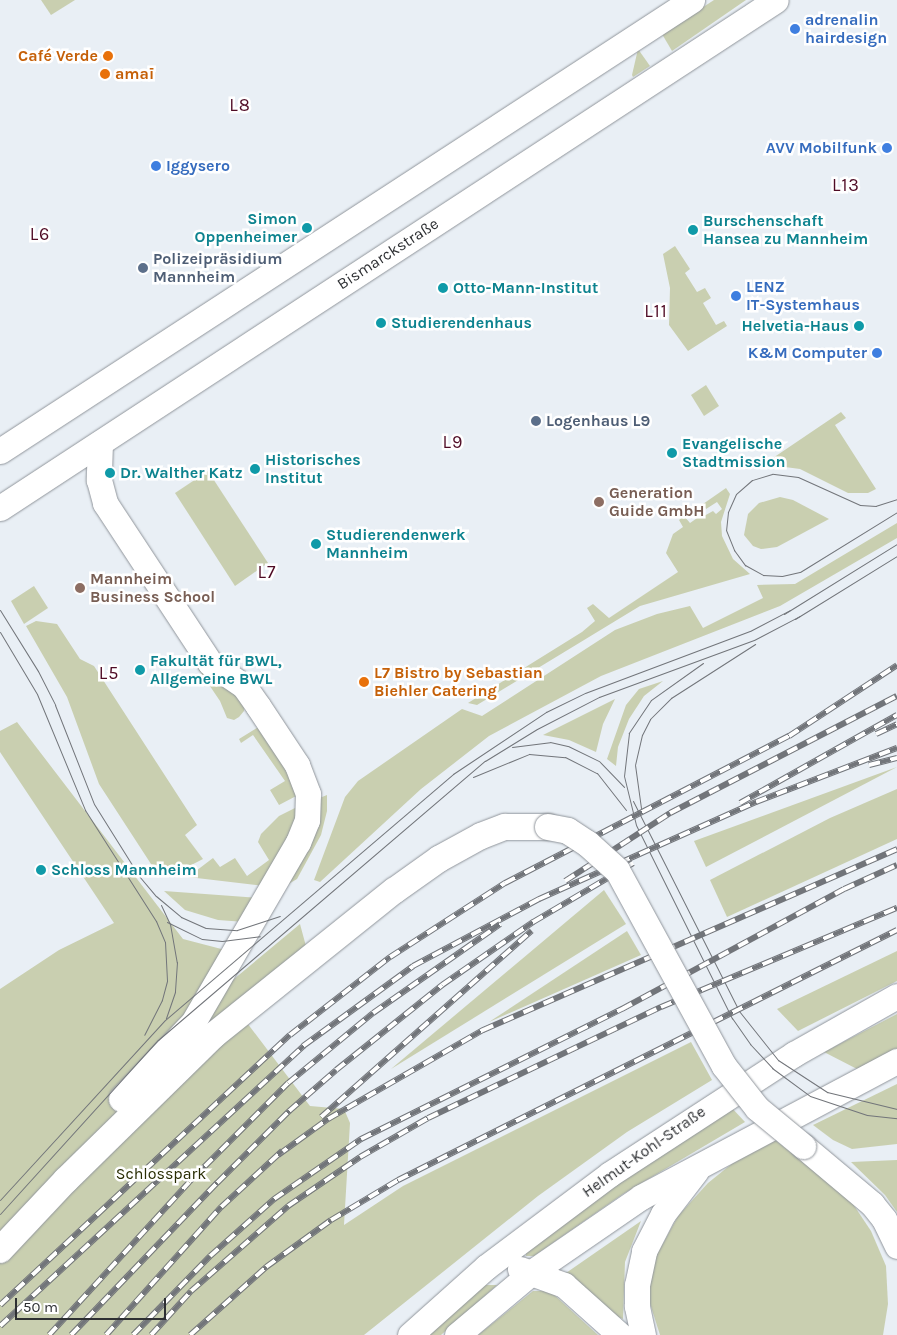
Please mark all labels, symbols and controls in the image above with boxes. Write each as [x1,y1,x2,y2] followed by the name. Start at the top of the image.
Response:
[805,10,887,48] place label: adrenalin hairdesign
[789,23,801,35] marker: adrenalin hairdesign
[18,46,98,66] place label: Café Verde
[102,50,114,62] marker: Café Verde
[115,64,154,84] place label: amaī
[99,68,111,80] marker: amaī
[229,94,251,116] district label: L8
[766,138,877,158] place label: AVV Mobilfunk
[881,142,893,154] marker: AVV Mobilfunk
[166,156,230,176] place label: Iggysero
[150,160,162,172] marker: Iggysero
[832,174,860,196] district label: L13
[194,209,297,247] place label: Simon Oppenheimer
[703,211,868,249] place label: Burschenschaft Hansea zu Mannheim
[334,214,442,294] street label: Bismarckstraße
[301,222,313,234] marker: Simon Oppenheimer
[29,223,51,245] district label: L6
[687,224,699,236] marker: Burschenschaft Hansea zu Mannheim
[153,249,282,287] place label: Polizeipräsidium Mannheim
[137,262,149,274] marker: Polizeipräsidium Mannheim
[746,277,860,315] place label: LENZ IT-Systemhaus
[453,278,598,298] place label: Otto-Mann-Institut
[437,282,449,294] marker: Otto-Mann-Institut
[730,290,742,302] marker: LENZ IT-Systemhaus
[644,300,668,322] district label: L11
[391,313,532,333] place label: Studierendenhaus
[742,316,849,336] place label: Helvetia-Haus
[375,317,387,329] marker: Studierendenhaus
[853,320,865,332] marker: Helvetia-Haus
[748,343,867,363] place label: K&M Computer
[871,347,883,359] marker: K&M Computer
[546,411,650,431] place label: Logenhaus L9
[530,415,542,427] marker: Logenhaus L9
[442,431,464,453] district label: L9
[682,434,786,472] place label: Evangelische Stadtmission
[666,447,678,459] marker: Evangelische Stadtmission
[265,450,361,488] place label: Historisches Institut
[120,463,243,483] place label: Dr. Walther Katz
[249,463,261,475] marker: Historisches Institut
[104,467,116,479] marker: Dr. Walther Katz
[609,483,705,521] place label: Generation Guide GmbH
[593,496,605,508] marker: Generation Guide GmbH
[326,525,465,563] place label: Studierendenwerk Mannheim
[310,538,322,550] marker: Studierendenwerk Mannheim
[257,561,277,583] district label: L7
[90,569,215,607] place label: Mannheim Business School
[74,582,86,594] marker: Mannheim Business School
[150,651,282,689] place label: Fakultät für BWL, Allgemeine BWL
[98,662,120,684] district label: L5
[374,663,543,701] place label: L7 Bistro by Sebastian Biehler Catering
[134,664,146,676] marker: Fakultät für BWL, Allgemeine BWL
[358,676,370,688] marker: L7 Bistro by Sebastian Biehler Catering
[51,860,197,880] place label: Schloss Mannheim
[35,864,47,876] marker: Schloss Mannheim
[579,1102,709,1202] street label: Helmut-Kohl-Straße
[116,1164,206,1184] park label: Schlosspark
[18,1288,169,1320] scale bar
[23,1298,58,1316] text: 50 m

